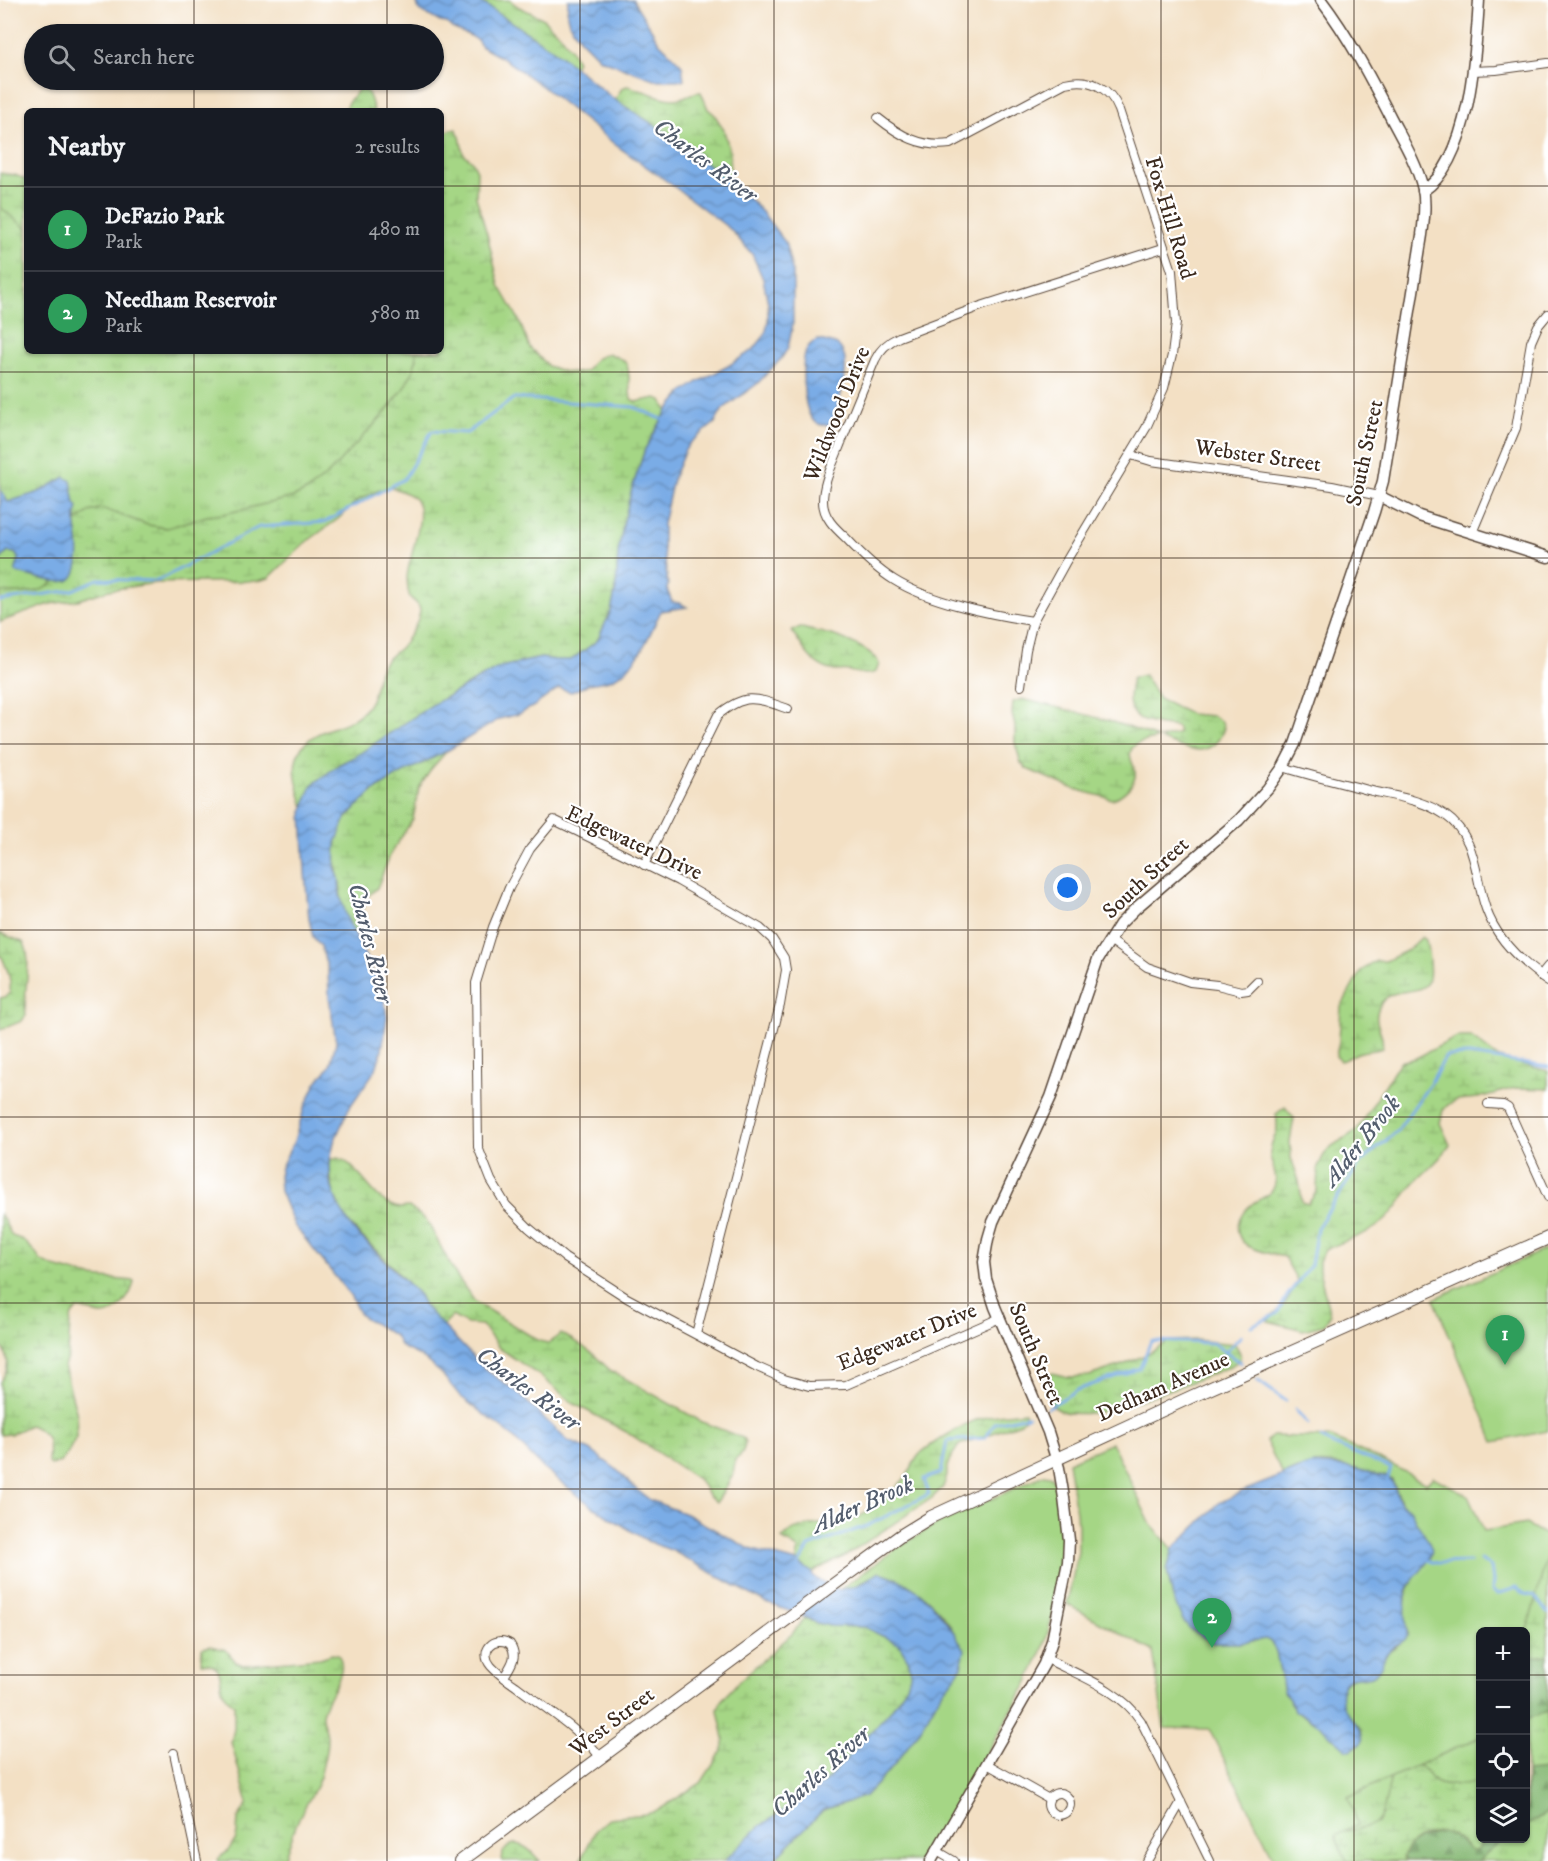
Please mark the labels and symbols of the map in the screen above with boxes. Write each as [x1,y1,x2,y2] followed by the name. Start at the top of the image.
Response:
[647,112,765,211] water label: Charles River
[1139,154,1201,283] street label: Fox Hill Road
[797,342,876,486] street label: Wildwood Drive
[1341,397,1389,509] street label: South Street
[1192,434,1323,478] street label: Webster Street
[561,800,707,886] street label: Edgewater Drive
[1097,831,1195,925] street label: South Street
[1053,873,1082,902] your location
[341,880,400,1009] water label: Charles River
[1315,1090,1408,1195] water label: Alder Brook
[833,1297,981,1377] street label: Edgewater Drive
[1002,1299,1070,1409] street label: South Street
[1486,1316,1524,1365] pin: 1
[470,1340,588,1439] water label: Charles River
[1093,1346,1233,1428] street label: Dedham Avenue
[805,1469,918,1542] water label: Alder Brook
[1192,1598,1232,1648] pin: 2
[563,1681,660,1763] street label: West Street
[765,1718,878,1824] water label: Charles River

